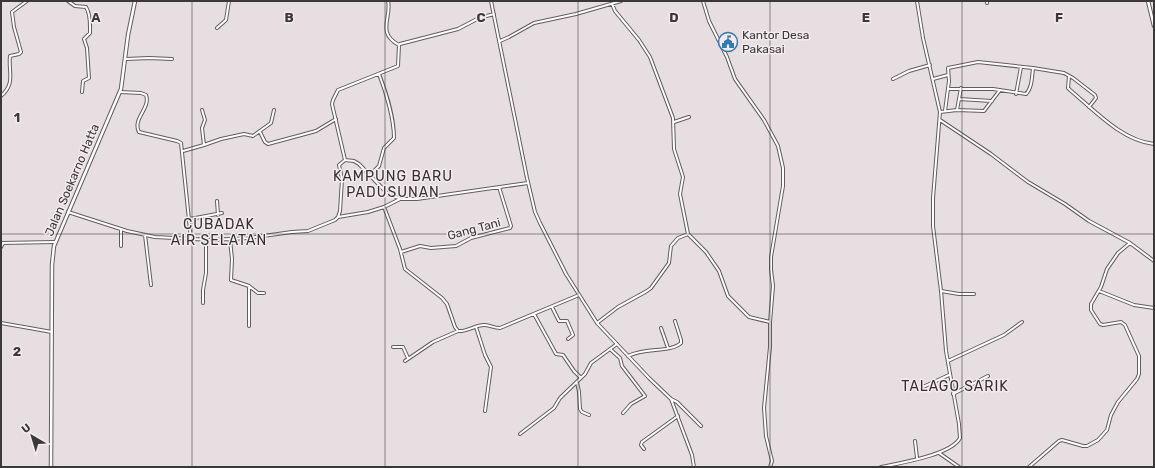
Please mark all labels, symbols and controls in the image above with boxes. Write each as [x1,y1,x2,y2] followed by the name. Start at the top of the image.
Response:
[91,10,101,25] text: A
[284,10,294,25] text: B
[476,10,486,25] text: C
[669,10,679,25] text: D
[862,10,870,25] text: E
[1055,10,1063,25] text: F
[742,28,809,56] place label: Kantor Desa Pakasai
[717,31,739,53] public building icon: Kantor Desa Pakasai
[14,110,20,125] text: 1
[42,122,102,238] street label: Jalan Soekarno Hatta
[333,168,453,201] district label: KAMPUNG BARU PADUSUNAN
[446,215,502,243] street label: Gang Tani
[171,216,267,249] district label: CUBADAK AIR SELATAN
[13,344,21,359] text: 2
[901,378,1009,395] district label: TALAGO SARIK
[12,416,52,456] north arrow
[19,421,33,436] text: U

